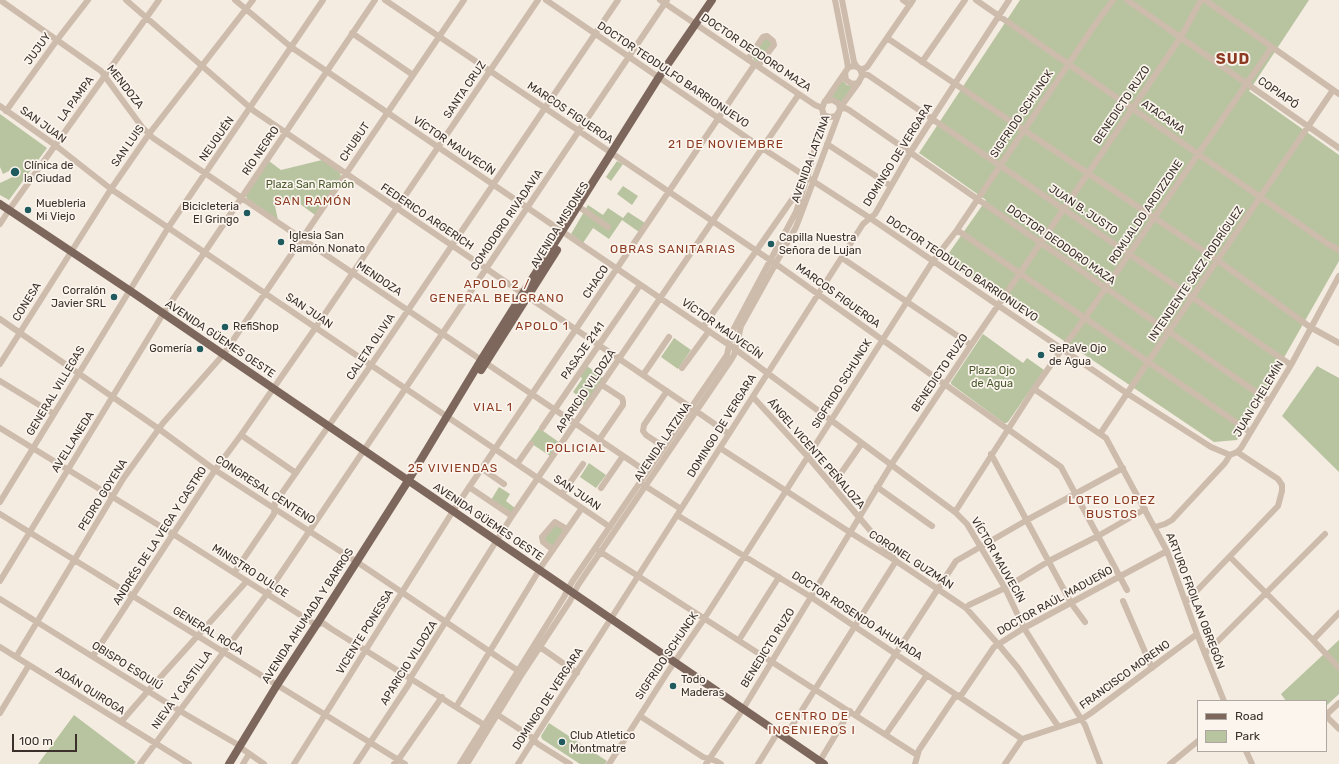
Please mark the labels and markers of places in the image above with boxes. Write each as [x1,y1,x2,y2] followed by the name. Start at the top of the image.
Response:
[24,159,74,185] place label: Clínica de la Ciudad
[9,166,21,178] marker: Clínica de la Ciudad
[36,197,86,223] place label: Muebleria Mi Viejo
[182,200,239,226] place label: Bicicleteria El Gringo
[23,205,33,215] marker: Muebleria Mi Viejo
[242,208,252,218] marker: Bicicleteria El Gringo
[289,229,365,255] place label: Iglesia San Ramón Nonato
[779,231,861,257] place label: Capilla Nuestra Señora de Lujan
[276,237,286,247] marker: Iglesia San Ramón Nonato
[766,239,776,249] marker: Capilla Nuestra Señora de Lujan
[51,284,106,310] place label: Corralón Javier SRL
[109,292,119,302] marker: Corralón Javier SRL
[233,320,279,334] place label: RefiShop
[220,322,230,332] marker: RefiShop
[149,342,192,356] place label: Gomería
[1049,342,1107,368] place label: SePaVe Ojo de Agua
[195,344,205,354] marker: Gomería
[1036,350,1046,360] marker: SePaVe Ojo de Agua
[681,673,724,699] place label: Todo Maderas
[668,681,678,691] marker: Todo Maderas
[570,729,635,755] place label: Club Atletico Montmatre
[557,737,567,747] marker: Club Atletico Montmatre

